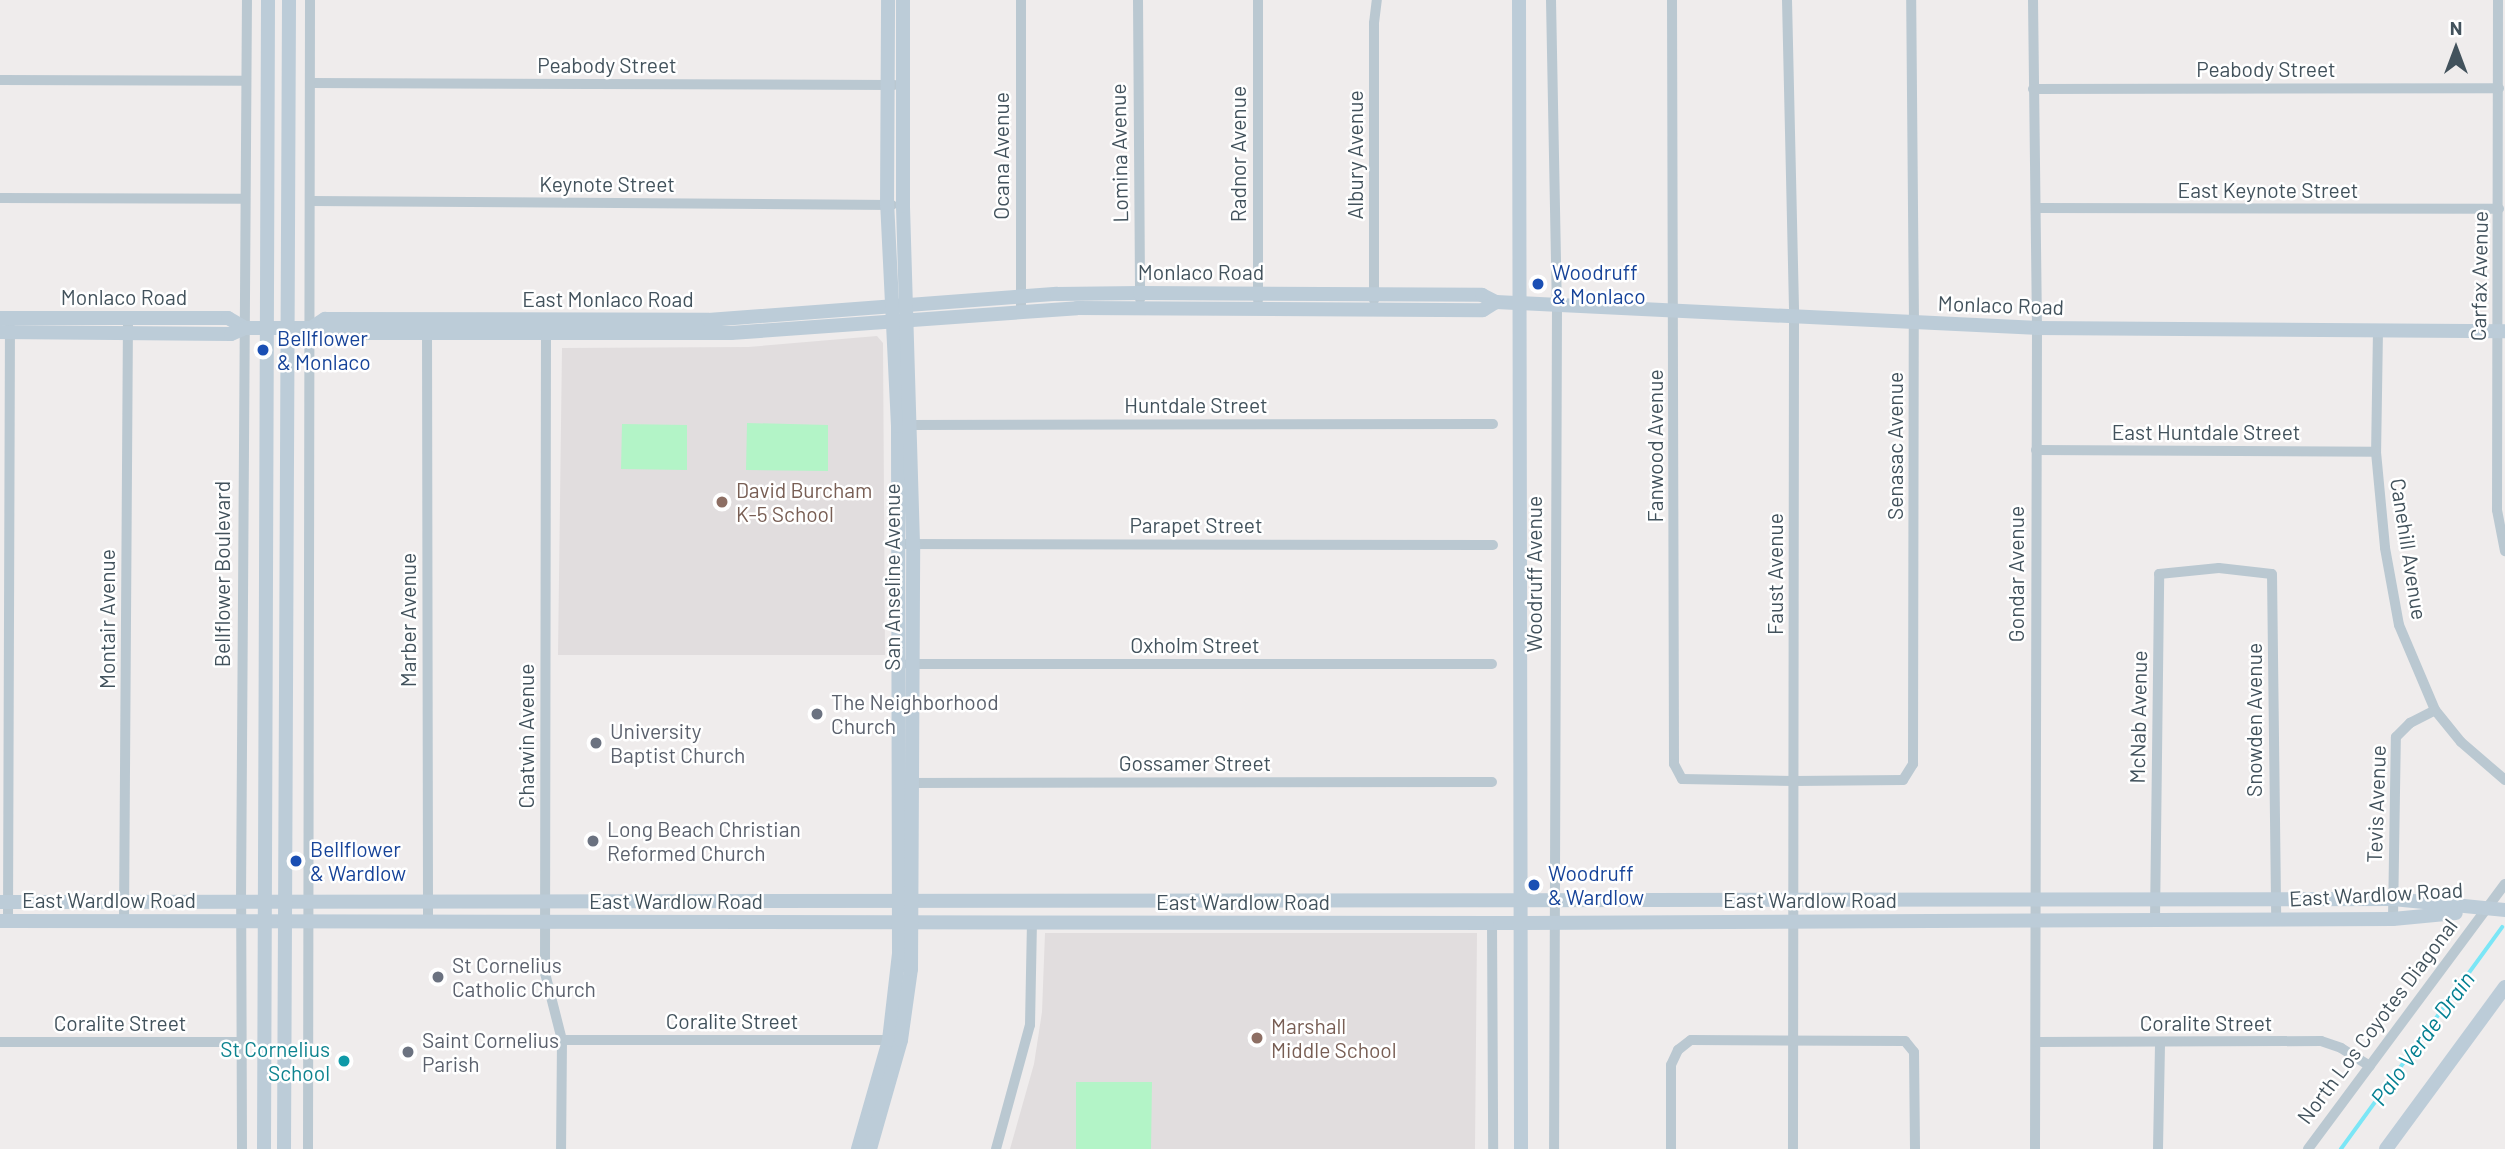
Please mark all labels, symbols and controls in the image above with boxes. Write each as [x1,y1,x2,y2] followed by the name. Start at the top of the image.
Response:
[2421,14,2491,84] north arrow
[2450,16,2462,39] text: N
[537,52,677,78] street label: Peabody Street
[2196,56,2336,82] street label: Peabody Street
[1105,83,1133,223] street label: Lomina Avenue
[1225,86,1251,222] street label: Radnor Avenue
[1342,90,1368,220] street label: Albury Avenue
[988,92,1014,220] street label: Ocana Avenue
[539,171,675,197] street label: Keynote Street
[2177,177,2359,203] street label: East Keynote Street
[2465,211,2493,341] street label: Carfax Avenue
[1138,259,1264,285] street label: Monlaco Road
[1552,259,1646,309] place label: Woodruff & Monlaco
[1530,276,1546,292] marker: Woodruff & Monlaco
[61,284,187,310] street label: Monlaco Road
[522,286,694,312] street label: East Monlaco Road
[1937,290,2065,320] street label: Monlaco Road
[277,325,371,375] place label: Bellflower & Monlaco
[255,342,271,358] marker: Bellflower & Monlaco
[1642,369,1668,523] street label: Fanwood Avenue
[1882,372,1908,520] street label: Senasac Avenue
[1124,392,1268,418] street label: Huntdale Street
[2112,419,2300,445] street label: East Huntdale Street
[2385,476,2433,622] street label: Canehill Avenue
[736,477,872,527] place label: David Burcham K-5 School
[209,481,235,667] street label: Bellflower Boulevard
[879,483,905,671] street label: San Anseline Avenue
[714,494,730,510] marker: David Burcham K-5 School
[1521,496,1547,652] street label: Woodruff Avenue
[2003,506,2029,642] street label: Gondar Avenue
[1129,512,1263,538] street label: Parapet Street
[1762,513,1788,635] street label: Faust Avenue
[94,549,120,689] street label: Montair Avenue
[395,553,421,687] street label: Marber Avenue
[1130,632,1260,658] street label: Oxholm Street
[2241,643,2267,797] street label: Snowden Avenue
[2124,650,2152,784] street label: McNab Avenue
[513,663,539,809] street label: Chatwin Avenue
[831,689,999,739] place label: The Neighborhood Church
[809,706,825,722] marker: The Neighborhood Church
[610,718,745,768] place label: University Baptist Church
[588,735,604,751] marker: University Baptist Church
[2361,745,2391,863] street label: Tevis Avenue
[1119,750,1271,776] street label: Gossamer Street
[607,816,801,866] place label: Long Beach Christian Reformed Church
[585,833,601,849] marker: Long Beach Christian Reformed Church
[310,836,406,886] place label: Bellflower & Wardlow
[288,853,304,869] marker: Bellflower & Wardlow
[1548,860,1644,910] place label: Woodruff & Wardlow
[1526,877,1542,893] marker: Woodruff & Wardlow
[2288,877,2464,911] street label: East Wardlow Road
[22,887,196,913] street label: East Wardlow Road
[1723,887,1897,913] street label: East Wardlow Road
[589,888,763,914] street label: East Wardlow Road
[1156,889,1330,915] street label: East Wardlow Road
[2292,914,2462,1128] street label: North Los Coyotes Diagonal
[452,952,596,1002] place label: St Cornelius Catholic Church
[2364,966,2480,1110] water label: Palo Verde Drain
[430,969,446,985] marker: St Cornelius Catholic Church
[666,1008,798,1034] street label: Coralite Street
[54,1010,186,1036] street label: Coralite Street
[2140,1010,2272,1036] street label: Coralite Street
[1271,1013,1397,1063] place label: Marshall Middle School
[422,1027,559,1077] place label: Saint Cornelius Parish
[1249,1030,1265,1046] marker: Marshall Middle School
[220,1036,330,1086] place label: St Cornelius School
[400,1044,416,1060] marker: Saint Cornelius Parish
[336,1053,352,1069] marker: St Cornelius School

